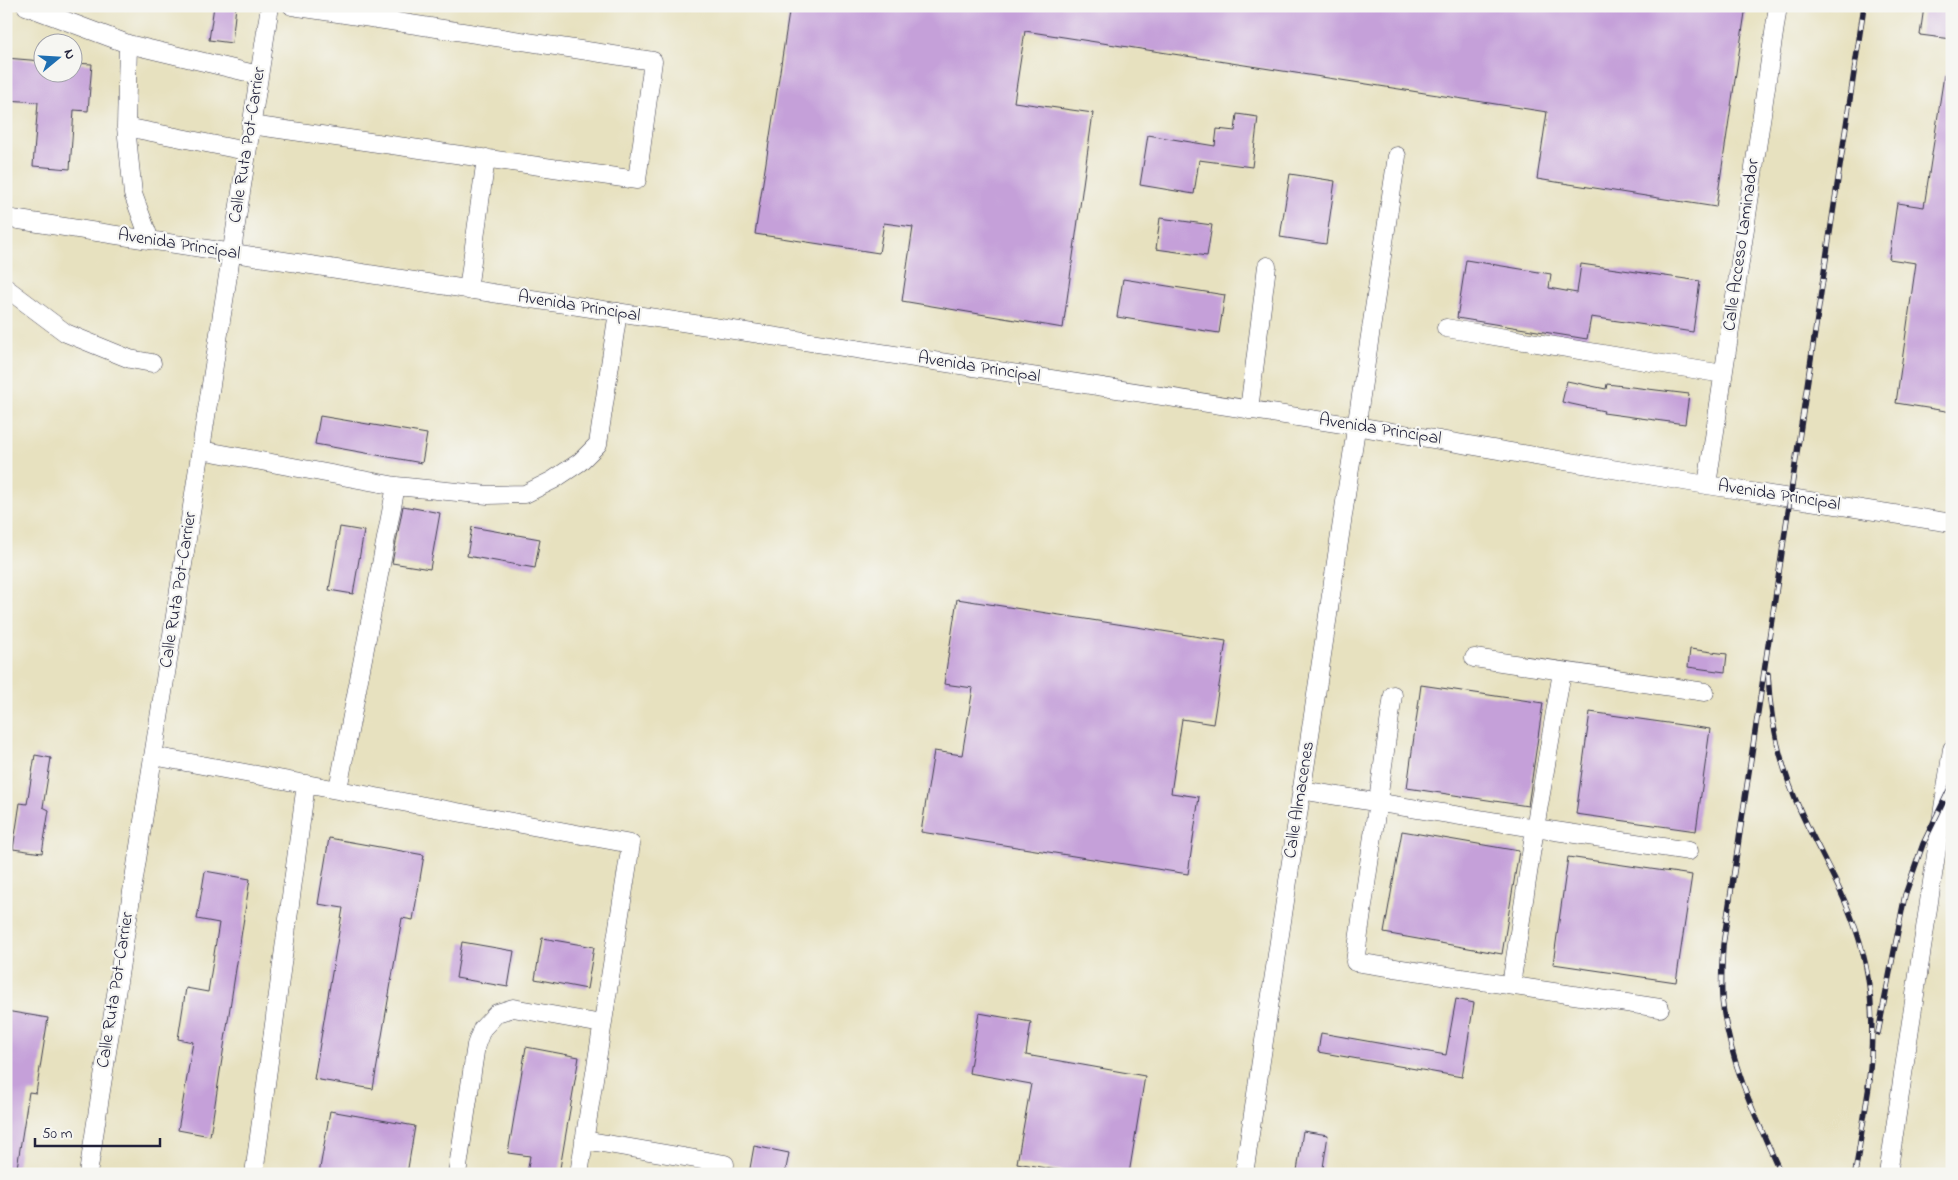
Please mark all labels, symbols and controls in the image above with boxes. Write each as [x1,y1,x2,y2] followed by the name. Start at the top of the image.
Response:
[32,32,82,82] north arrow
[57,47,80,62] text: N
[223,65,273,225] street label: Calle Ruta Pot-Carrier
[1717,157,1767,333] street label: Calle Acceso Laminador
[116,222,242,268] street label: Avenida Principal
[516,284,642,330] street label: Avenida Principal
[916,345,1042,391] street label: Avenida Principal
[1317,407,1443,453] street label: Avenida Principal
[1716,473,1842,519] street label: Avenida Principal
[154,510,204,670] street label: Calle Ruta Pot-Carrier
[1278,740,1322,860] street label: Calle Almacenes
[91,910,141,1070] street label: Calle Ruta Pot-Carrier
[35,1115,160,1147] scale bar
[42,1123,73,1145] text: 50 m

